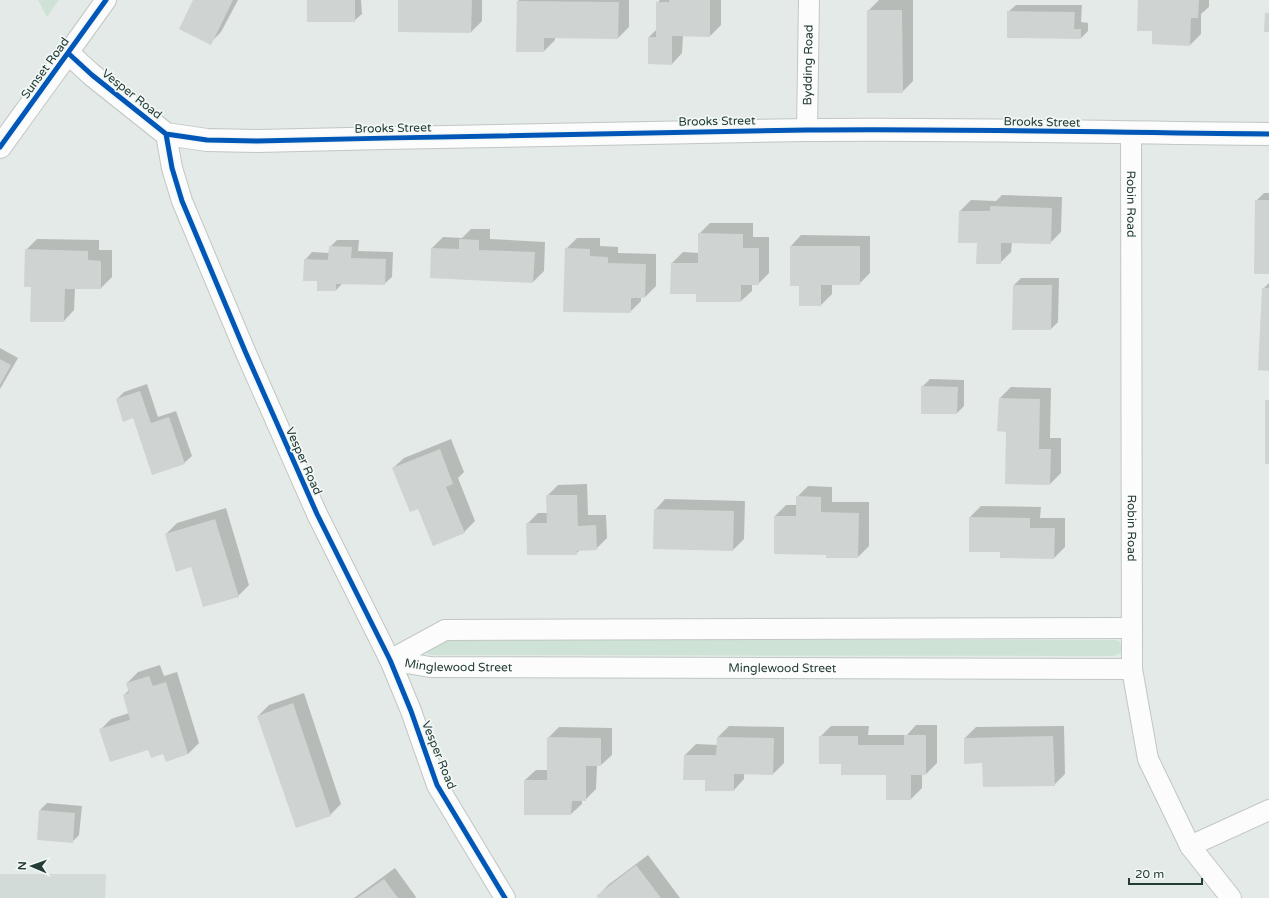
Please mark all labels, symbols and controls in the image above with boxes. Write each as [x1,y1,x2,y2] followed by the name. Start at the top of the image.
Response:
[800,24,816,106] street label: Bydding Road
[18,35,72,101] street label: Sunset Road
[99,66,165,122] street label: Vesper Road
[678,113,756,129] street label: Brooks Street
[1003,114,1081,130] street label: Brooks Street
[354,120,432,136] street label: Brooks Street
[1124,170,1138,238] street label: Robin Road
[283,425,325,497] street label: Vesper Road
[1125,494,1139,562] street label: Robin Road
[403,656,513,675] street label: Minglewood Street
[728,661,837,675] street label: Minglewood Street
[419,719,459,791] street label: Vesper Road
[12,846,52,886] north arrow
[1129,860,1202,886] scale bar
[16,861,29,870] text: N
[1135,867,1164,881] text: 20 m

